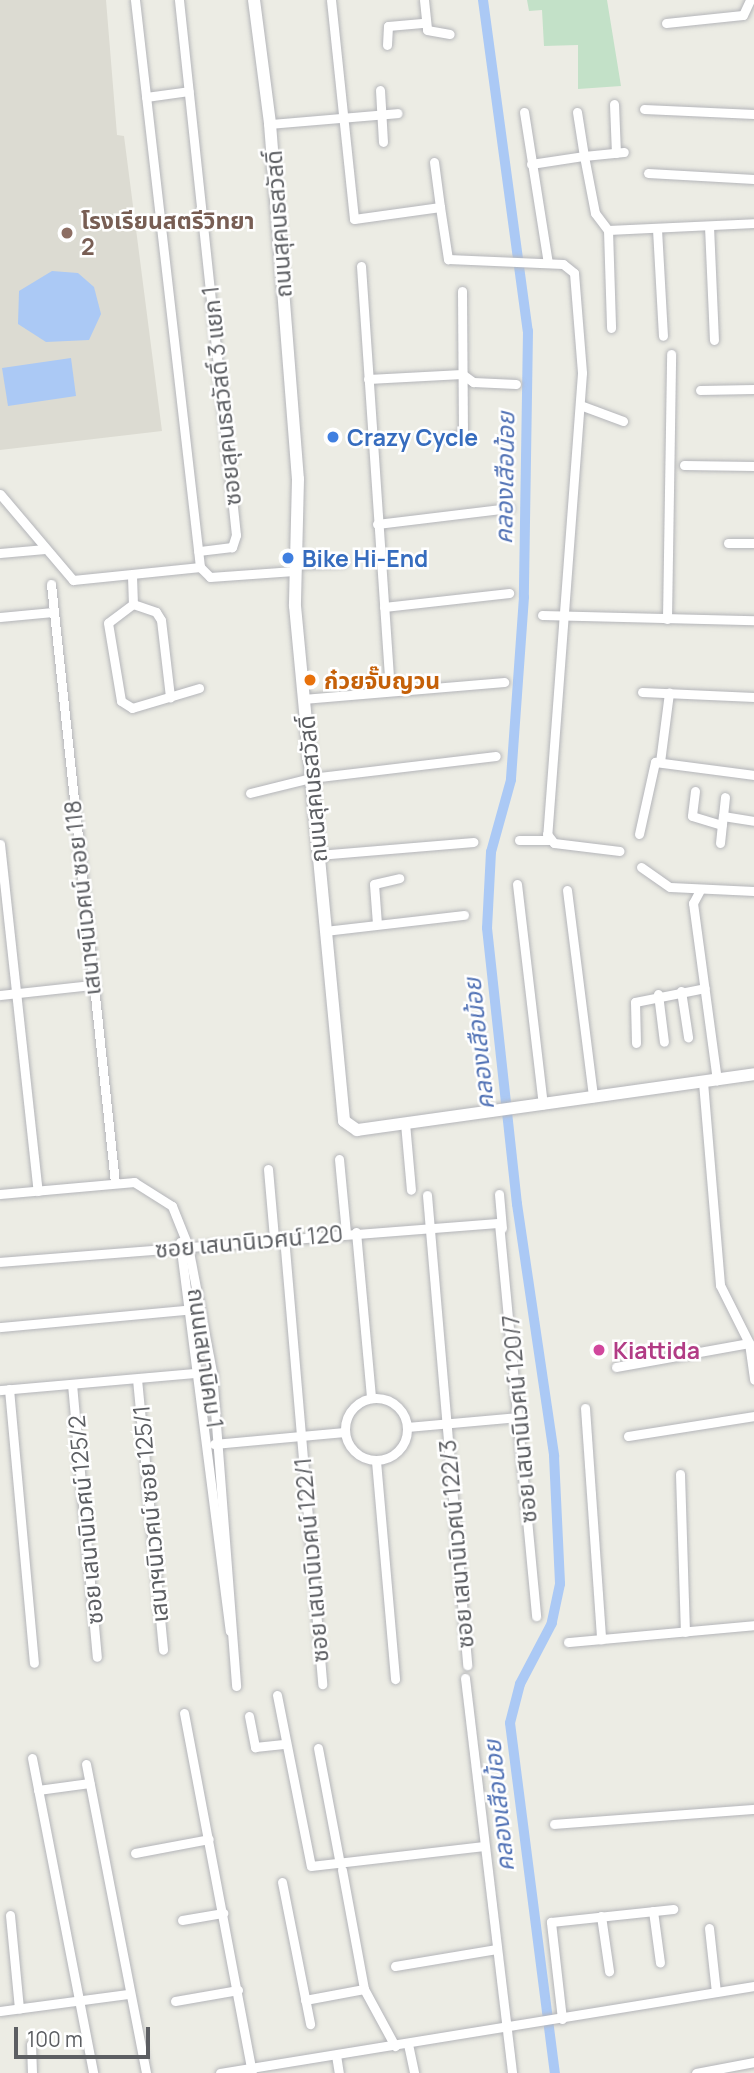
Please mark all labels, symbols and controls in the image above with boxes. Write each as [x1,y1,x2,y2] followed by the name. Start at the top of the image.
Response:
[259,149,297,299] street label: ถนนสุคนธสวัสดิ์
[81,206,255,260] place label: โรงเรียนสตรีวิทยา 2
[59,225,75,241] marker: โรงเรียนสตรีวิทยา 2
[196,285,246,507] street label: ซอยสุคนธสวัสดิ์ 3 แยก 1
[488,412,520,544] water label: คลองเสือน้อย
[347,423,478,451] place label: Crazy Cycle
[325,429,341,445] marker: Crazy Cycle
[302,544,428,572] place label: Bike Hi-End
[280,550,296,566] marker: Bike Hi-End
[324,666,440,694] place label: ก๋วยจั๊บญวน
[302,672,318,688] marker: ก๋วยจั๊บญวน
[292,714,332,864] street label: ถนนสุคนธสวัสดิ์
[58,799,106,997] street label: เสนาฯนิเวศน์ ซอย 118
[457,977,499,1111] water label: คลองเสือน้อย
[154,1219,344,1263] street label: ซอย เสนานิเวศน์ 120
[183,1286,229,1430] street label: ถนนเสนานิคม 1
[496,1314,542,1524] street label: ซอย เสนานิเวศน์ 120/7
[613,1336,700,1364] place label: Kiattida
[591,1342,607,1358] marker: Kiattida
[127,1404,173,1624] street label: เสนาฯนิเวศน์ ซอย 125/1
[62,1414,108,1626] street label: ซอย เสนานิเวศน์ 125/2
[433,1439,479,1649] street label: ซอย เสนานิเวศน์ 122/3
[288,1456,334,1664] street label: ซอย เสนานิเวศน์ 122/1
[477,1739,519,1873] water label: คลองเสือน้อย
[18,2014,154,2058] scale bar
[27,2025,83,2053] text: 100 m

